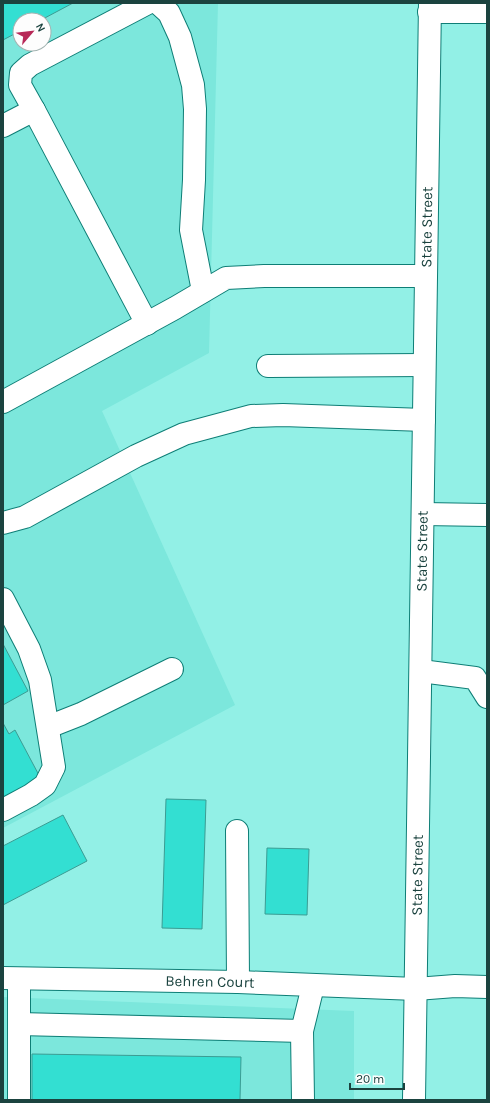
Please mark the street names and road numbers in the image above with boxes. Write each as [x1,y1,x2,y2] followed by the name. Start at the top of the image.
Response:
[417,186,436,268] street label: State Street
[412,510,432,592] street label: State Street
[408,834,427,916] street label: State Street
[165,972,255,992] street label: Behren Court

